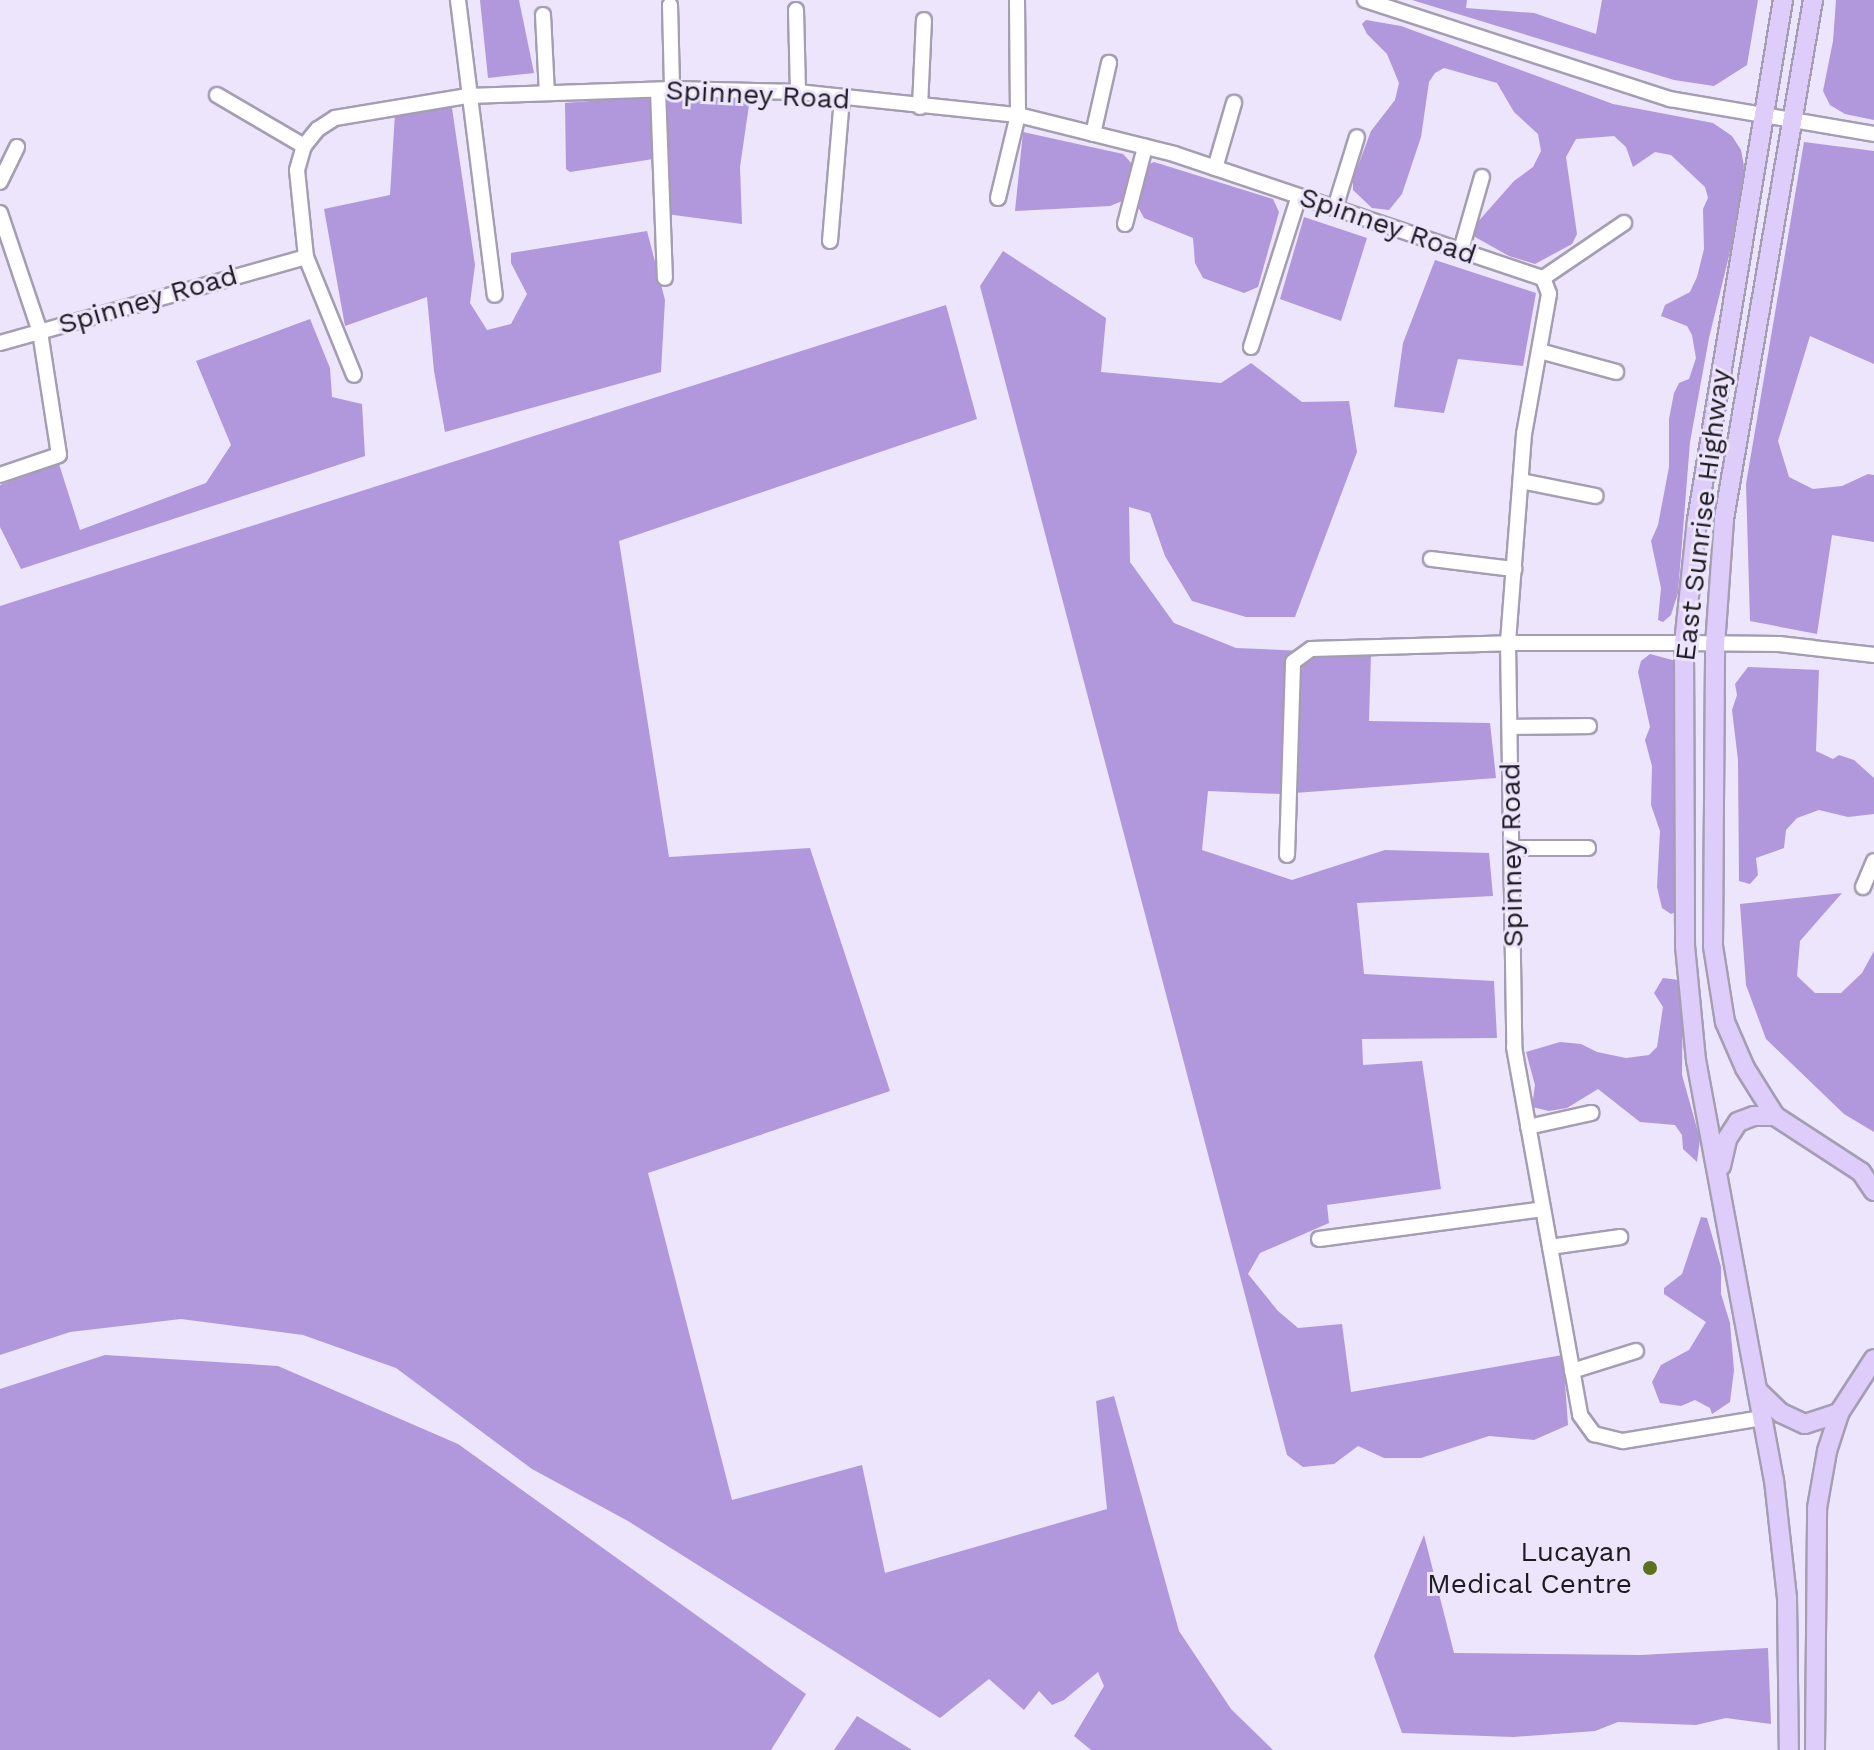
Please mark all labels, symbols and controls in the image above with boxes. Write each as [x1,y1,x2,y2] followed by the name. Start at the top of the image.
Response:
[665,73,851,117] street label: Spinney Road
[1295,180,1481,272] street label: Spinney Road
[54,258,242,342] street label: Spinney Road
[1668,367,1738,663] street label: East Sunrise Highway
[1494,762,1530,948] street label: Spinney Road
[1426,1535,1632,1601] place label: Lucayan Medical Centre
[1639,1557,1661,1579] marker: Lucayan Medical Centre

